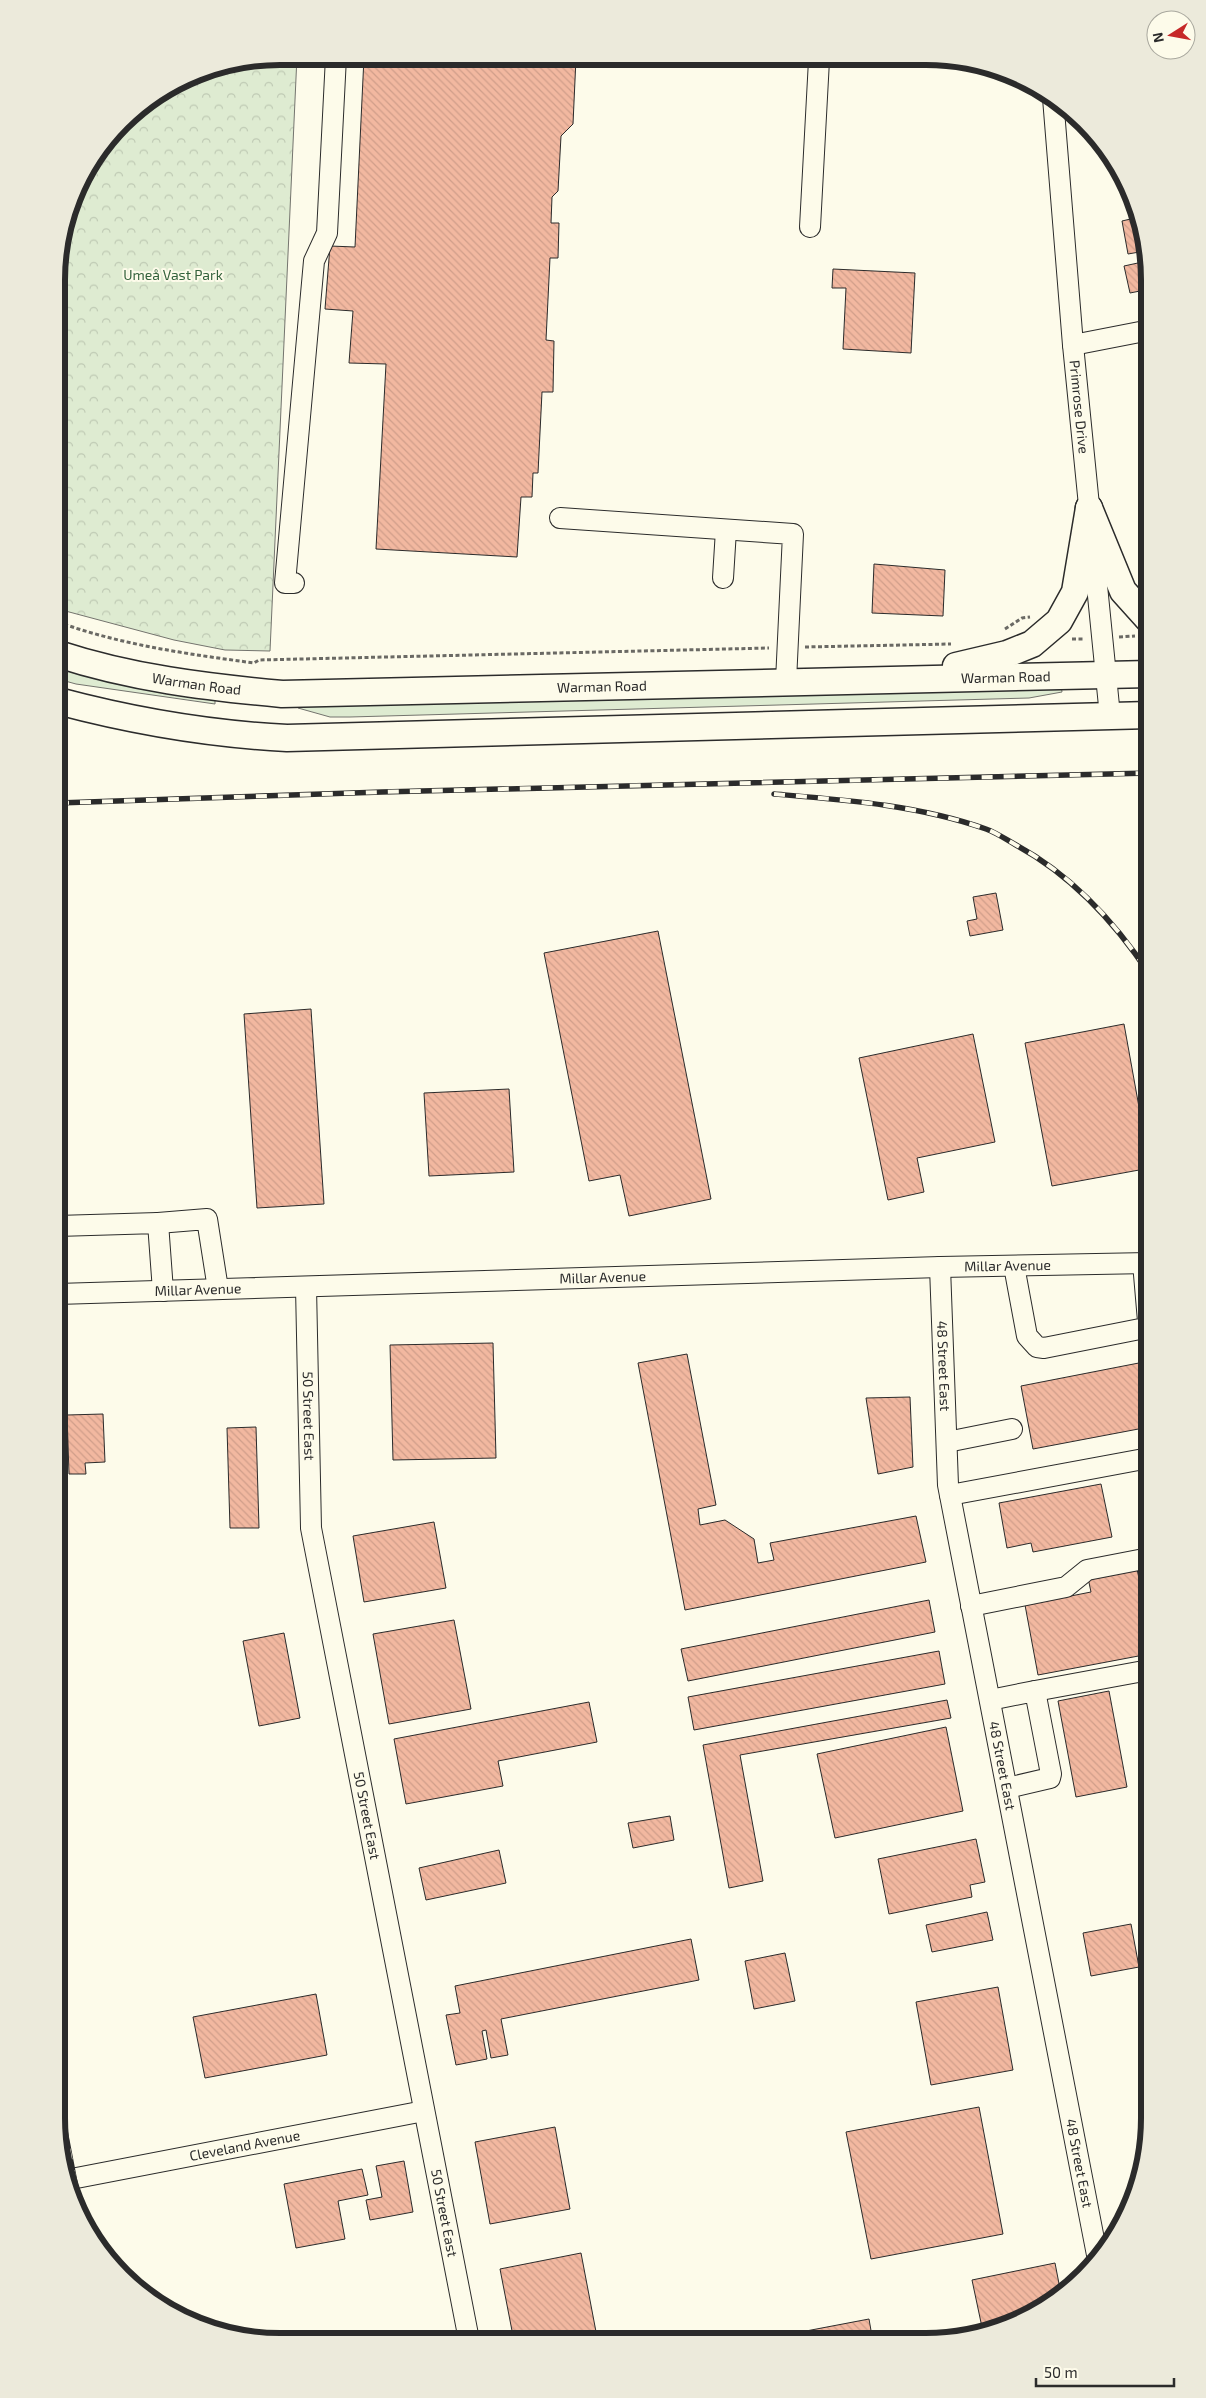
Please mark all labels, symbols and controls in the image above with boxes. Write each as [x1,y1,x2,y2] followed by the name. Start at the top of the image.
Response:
[1146,10,1196,60] north arrow
[1148,31,1167,44] text: N
[123,266,223,283] park label: Umeå Vast Park
[1067,359,1093,454] street label: Primrose Drive
[961,667,1051,686] street label: Warman Road
[151,669,242,698] street label: Warman Road
[557,677,647,696] street label: Warman Road
[964,1256,1051,1275] street label: Millar Avenue
[559,1267,646,1287] street label: Millar Avenue
[154,1279,242,1299] street label: Millar Avenue
[934,1320,954,1411] street label: 48 Street East
[300,1371,319,1461] street label: 50 Street East
[986,1720,1020,1812] street label: 48 Street East
[351,1770,384,1861] street label: 50 Street East
[1063,2117,1097,2209] street label: 48 Street East
[188,2126,301,2164] street label: Cleveland Avenue
[428,2168,462,2258] street label: 50 Street East
[1036,2356,1174,2388] scale bar
[1044,2363,1078,2381] text: 50 m

